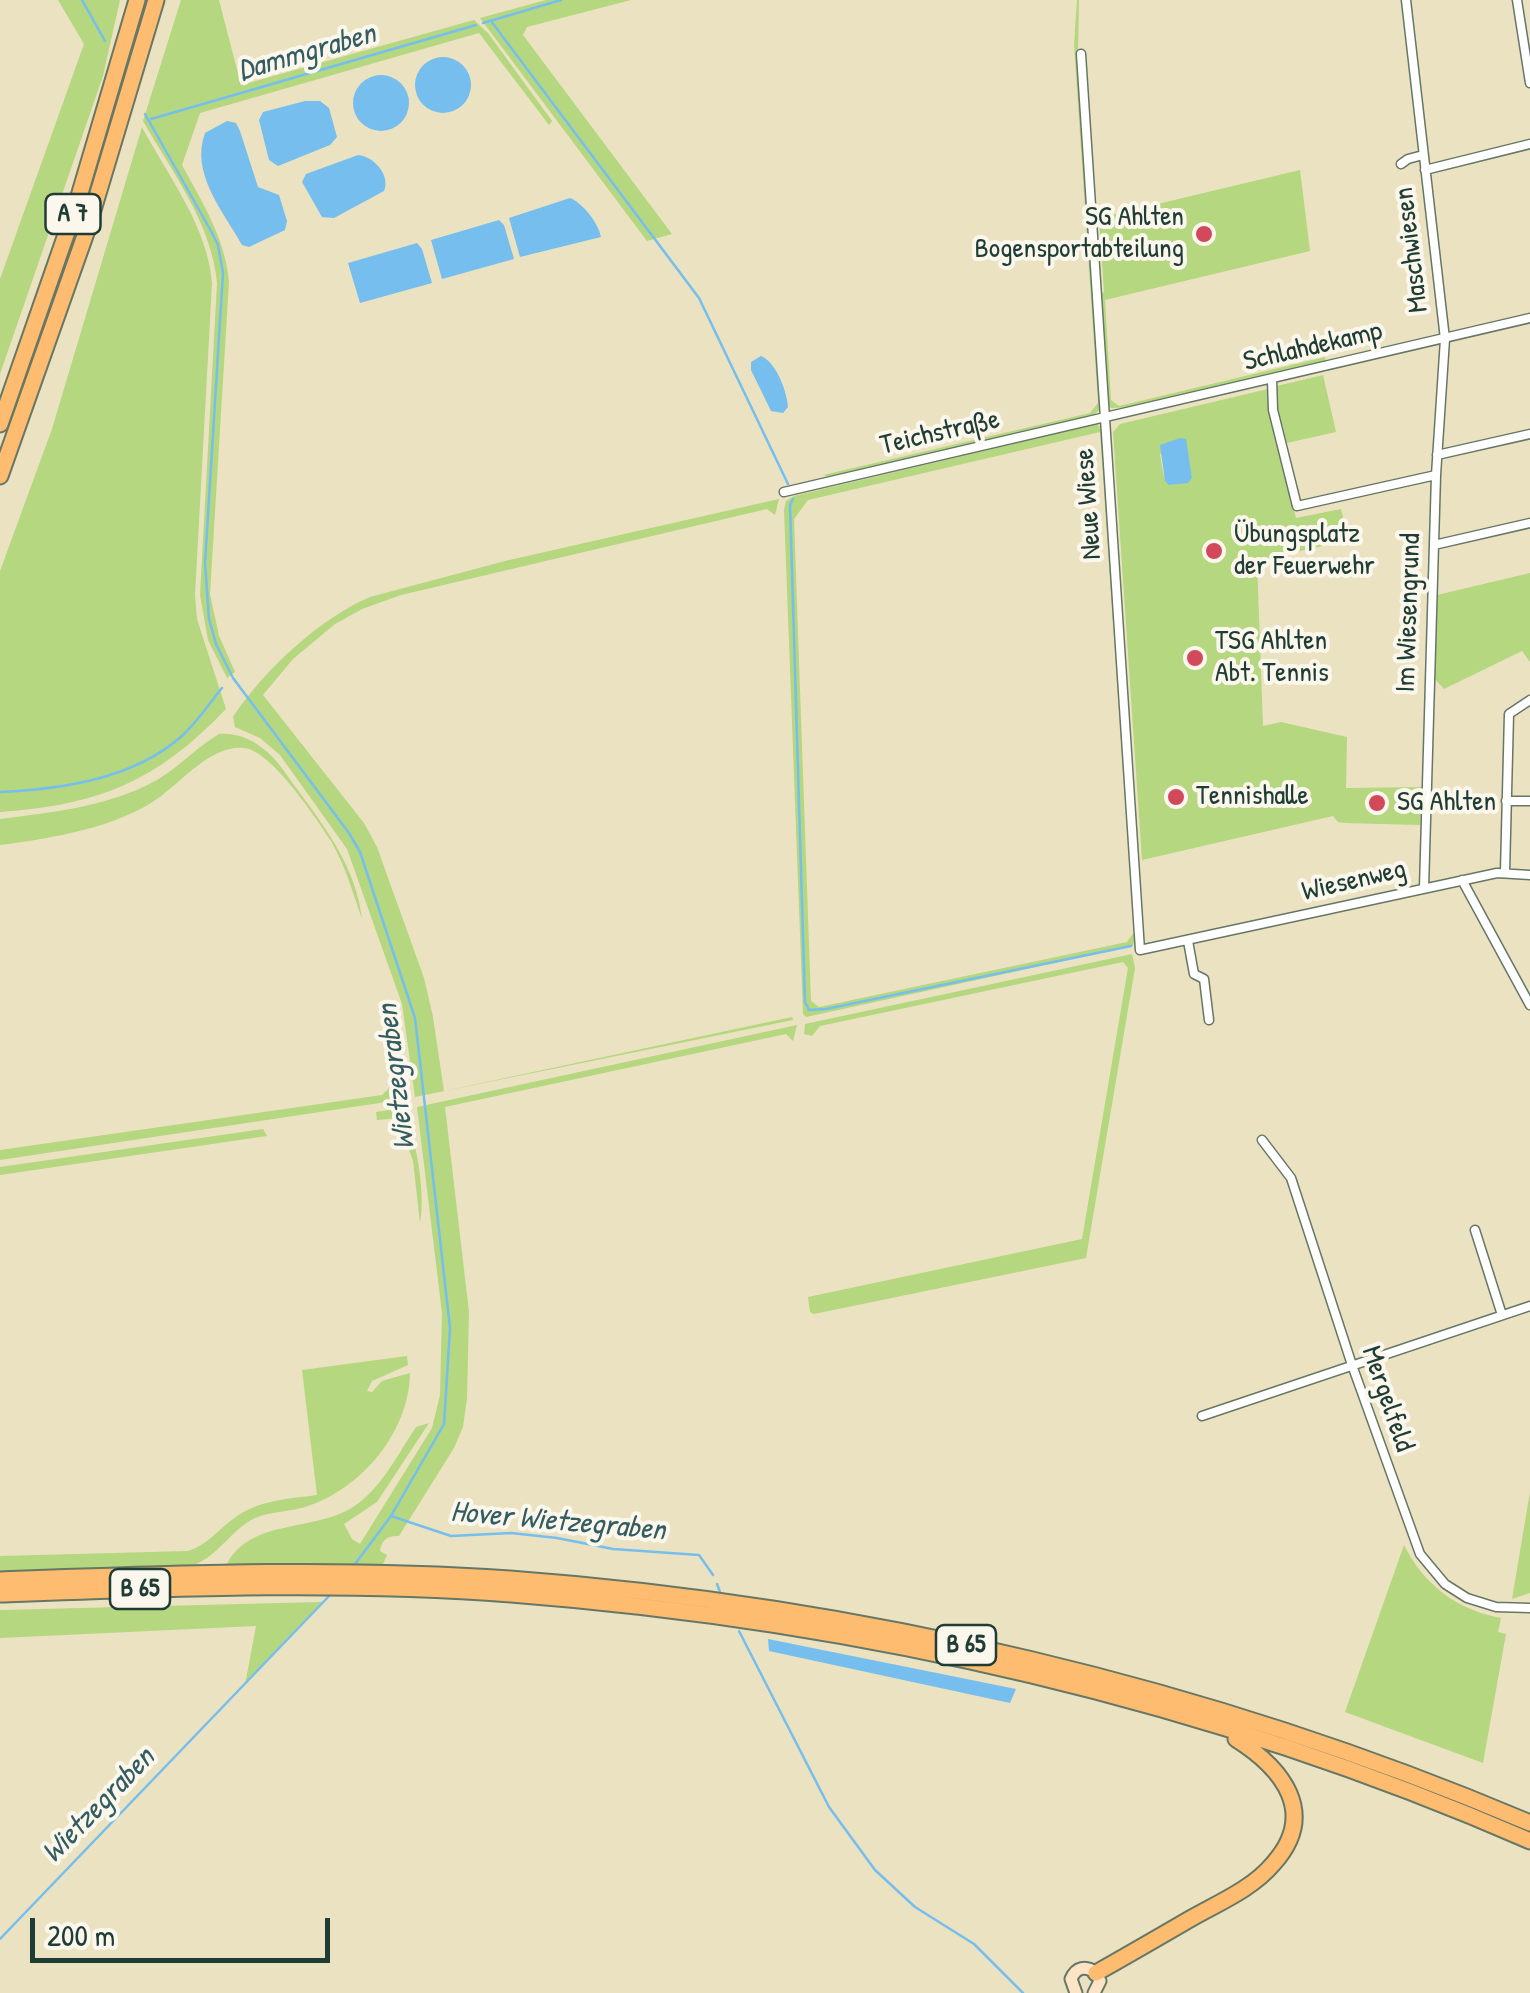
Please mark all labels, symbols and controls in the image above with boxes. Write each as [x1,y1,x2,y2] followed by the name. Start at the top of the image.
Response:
[234,16,380,90] water label: Dammgraben
[1388,185,1436,315] street label: Maschwiesen
[46,194,100,234] road number: A 7
[974,201,1184,267] place label: SG Ahlten Bogensportabteilung
[1193,223,1215,245] marker: SG Ahlten Bogensportabteilung
[1240,315,1386,379] street label: Schlahdekamp
[877,403,1003,463] street label: Teichstraße
[1068,447,1110,561] street label: Neue Wiese
[1234,518,1375,584] place label: Übungsplatz der Feuerwehr
[1389,533,1429,693] street label: Im Wiesengrund
[1203,540,1225,562] marker: Übungsplatz der Feuerwehr
[1215,625,1329,691] place label: TSG Ahlten Abt. Tennis
[1184,647,1206,669] marker: TSG Ahlten Abt. Tennis
[1196,780,1309,814] place label: Tennishalle
[1165,786,1187,808] marker: Tennishalle
[1397,786,1496,820] place label: SG Ahlten
[1366,792,1388,814] marker: SG Ahlten
[1299,853,1409,909] street label: Wiesenweg
[370,1002,424,1152] water label: Wietzegraben
[1353,1342,1421,1456] street label: Mergelfeld
[449,1495,667,1549] water label: Hover Wietzegraben
[110,1569,170,1609] road number: B 65
[936,1625,996,1665] road number: B 65
[35,1741,163,1871] water label: Wietzegraben
[35,1898,335,1960] scale bar
[47,1915,115,1955] text: 200 m

